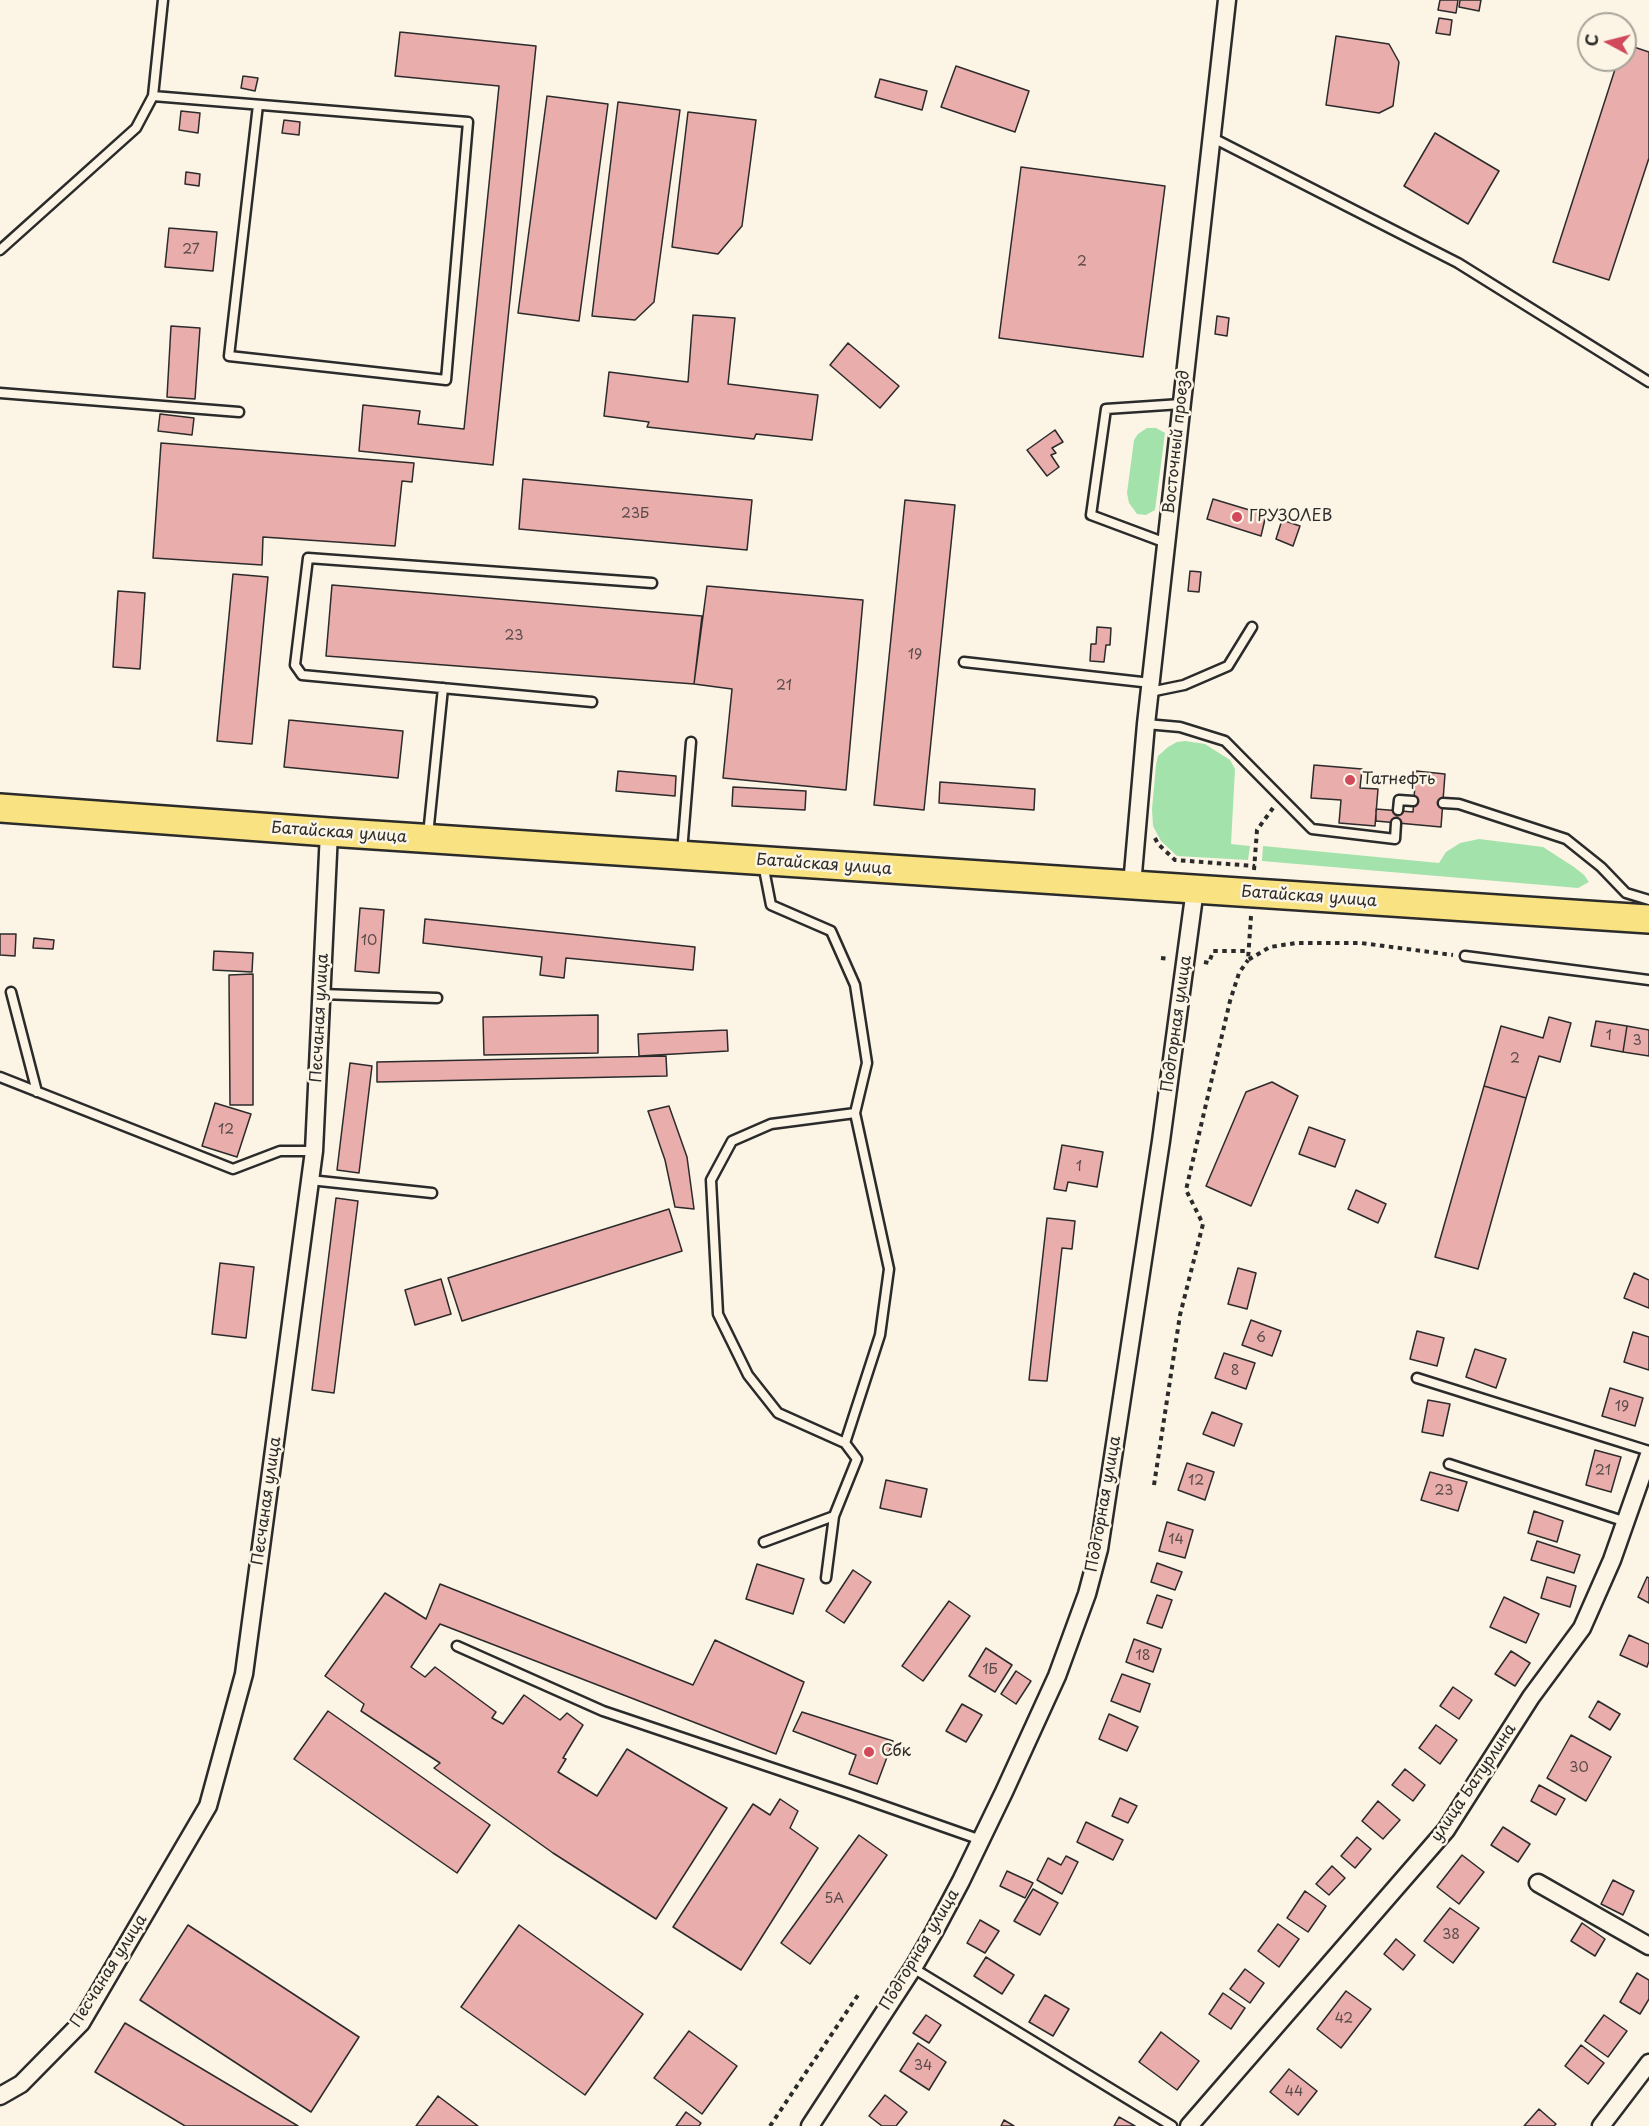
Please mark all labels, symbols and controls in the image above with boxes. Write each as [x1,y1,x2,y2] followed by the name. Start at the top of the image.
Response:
[1577,12,1637,72] north arrow
[1578,33,1604,47] text: С
[182,242,200,258] house number: 27
[1077,254,1087,270] house number: 2
[1160,369,1194,515] street label: Восточный проезд
[621,506,649,522] house number: 23Б
[1249,507,1332,527] place label: ГРУЗОЛЕВ
[1230,510,1244,524] marker: ГРУЗОЛЕВ
[505,628,523,644] house number: 23
[908,647,922,663] house number: 19
[776,678,792,694] house number: 21
[1362,770,1435,790] place label: Татнефть
[1343,773,1357,787] marker: Татнефть
[271,819,407,847] street label: Батайская улица
[756,851,892,879] street label: Батайская улица
[1241,883,1377,911] street label: Батайская улица
[361,933,377,949] house number: 10
[307,953,333,1083] street label: Песчаная улица
[1158,954,1196,1094] street label: Подгорная улица
[1606,1028,1612,1044] house number: 1
[1632,1033,1642,1049] house number: 3
[1510,1051,1520,1067] house number: 2
[218,1122,234,1138] house number: 12
[1076,1159,1082,1175] house number: 1
[1256,1330,1266,1346] house number: 6
[1231,1363,1239,1379] house number: 8
[1615,1399,1629,1415] house number: 19
[1083,1434,1125,1574] street label: Подгорная улица
[248,1436,286,1566] street label: Песчаная улица
[1595,1463,1611,1479] house number: 21
[1188,1473,1204,1489] house number: 12
[1435,1483,1453,1499] house number: 23
[1168,1532,1184,1548] house number: 14
[1135,1648,1151,1664] house number: 18
[982,1662,998,1678] house number: 1Б
[1427,1720,1521,1846] street label: улица Батурлина
[881,1742,911,1762] place label: Сбк
[862,1745,876,1759] marker: Сбк
[1569,1760,1589,1776] house number: 30
[876,1886,964,2014] street label: Подгорная улица
[824,1891,844,1907] house number: 5А
[67,1911,151,2031] street label: Песчаная улица
[1442,1927,1460,1943] house number: 38
[1335,2011,1353,2027] house number: 42
[914,2058,932,2074] house number: 34
[1285,2084,1303,2100] house number: 44

